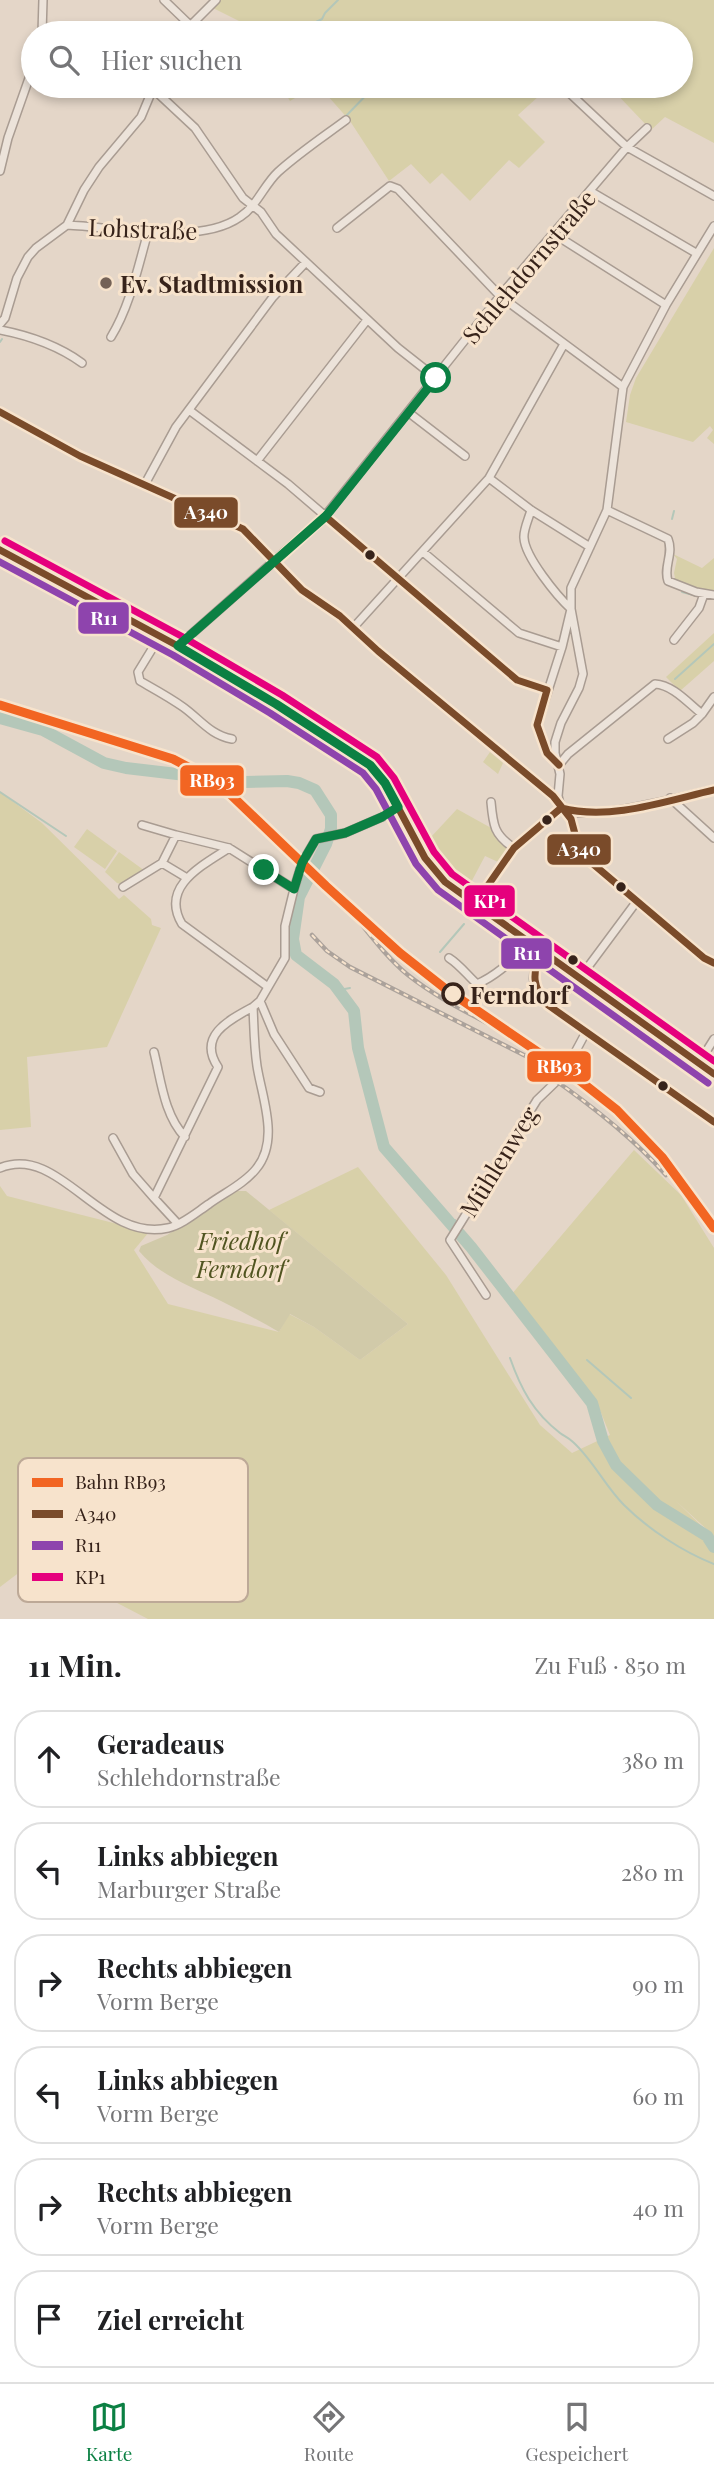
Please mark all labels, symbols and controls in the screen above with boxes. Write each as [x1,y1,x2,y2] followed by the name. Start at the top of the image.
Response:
[21,21,693,98] search box
[45,41,83,79] icon: search
[101,42,242,77] text: Hier suchen
[454,182,602,350] street label: Schlehdornstraße
[88,210,198,246] street label: Lohstraße
[120,267,304,299] place label: Ev. Stadtmission
[98,275,114,291] marker: Ev. Stadtmission
[420,362,451,393] route start
[173,496,239,529] line badge: A340
[183,498,228,524] text: A340
[363,548,377,562] unlabelled marker
[77,601,130,635] line badge: R11
[90,604,118,630] text: R11
[179,764,245,797] line badge: RB93
[189,766,235,792] text: RB93
[540,813,554,827] unlabelled marker
[546,833,612,866] line badge: A340
[556,835,601,861] text: A340
[248,854,279,885] route end
[614,880,628,894] unlabelled marker
[463,884,516,918] line badge: KP1
[473,887,507,913] text: KP1
[500,937,553,970] line badge: R11
[513,939,541,965] text: R11
[566,953,580,967] unlabelled marker
[470,978,572,1010] place label: Ferndorf
[442,983,464,1005] marker: Ferndorf
[526,1050,592,1083] line badge: RB93
[536,1052,582,1078] text: RB93
[656,1079,670,1093] unlabelled marker
[451,1099,545,1222] street label: Mühlenweg
[195,1224,290,1284] park label: Friedhof Ferndorf
[18,1458,248,1602] legend
[75,1468,166,1494] text: Bahn RB93
[74,1500,116,1526] text: A340
[75,1531,101,1557] text: R11
[75,1563,106,1589] text: KP1
[28,1645,122,1685] text: 11 Min.
[535,1649,686,1680] text: Zu Fuß · 850 m
[97,1726,225,1761] text: Geradeaus
[30,1740,68,1778] icon: ahead
[622,1744,684,1775] text: 380 m
[97,1761,281,1792] text: Schlehdornstraße
[97,1838,278,1873] text: Links abbiegen
[30,1852,68,1890] icon: left
[621,1856,684,1887] text: 280 m
[97,1873,281,1904] text: Marburger Straße
[97,1950,292,1985] text: Rechts abbiegen
[30,1964,68,2002] icon: right
[632,1968,684,1999] text: 90 m
[97,1985,219,2016] text: Vorm Berge
[97,2062,278,2097] text: Links abbiegen
[30,2076,68,2114] icon: left
[632,2080,684,2111] text: 60 m
[97,2097,219,2128] text: Vorm Berge
[97,2174,292,2209] text: Rechts abbiegen
[30,2188,68,2226] icon: right
[633,2192,684,2223] text: 40 m
[97,2209,219,2240] text: Vorm Berge
[30,2300,68,2338] icon: arrive
[97,2302,244,2337] text: Ziel erreicht
[86,2398,132,2466] tab: Karte
[304,2398,354,2466] tab: Route
[525,2398,628,2466] tab: Gespeichert

